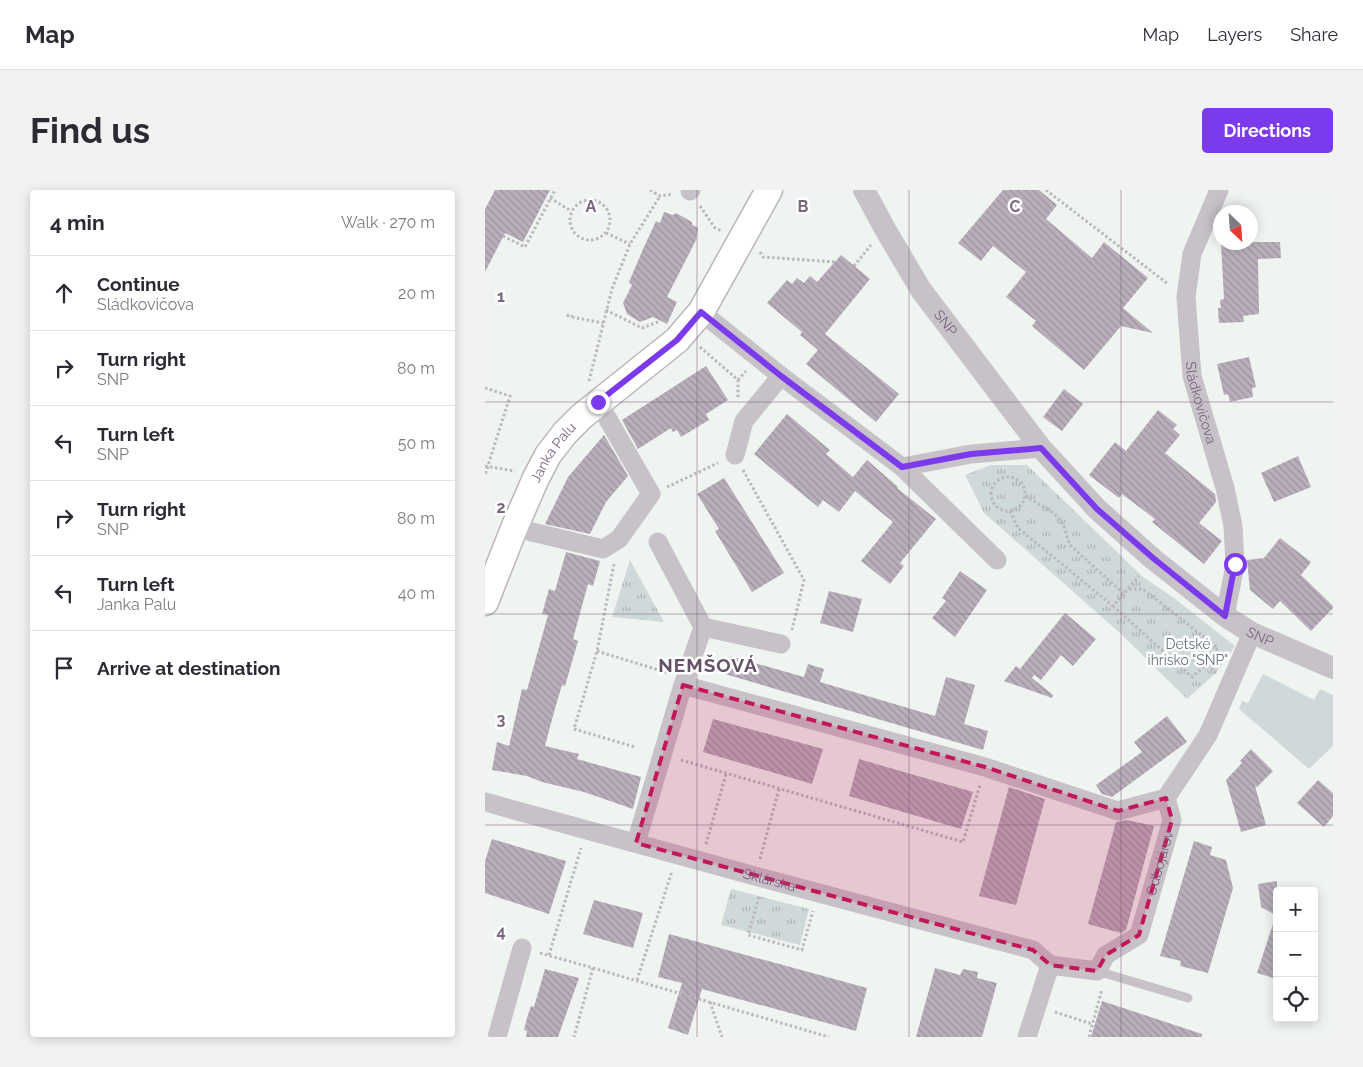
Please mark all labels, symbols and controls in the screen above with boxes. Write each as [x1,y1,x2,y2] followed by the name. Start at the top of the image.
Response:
[25,20,75,49] text: Map
[1143,24,1179,45] text: Map
[1207,24,1262,45] text: Layers
[1290,24,1338,45] text: Share
[1202,108,1333,153] button: Directions
[30,110,150,151] text: Find us
[586,197,597,216] text: A
[798,197,809,216] text: B
[1010,197,1021,216] text: C
[1213,205,1258,250] north arrow
[50,210,105,235] text: 4 min
[341,213,435,232] text: Walk · 270 m
[97,273,180,295] text: Continue
[50,279,78,307] icon: ahead
[398,284,435,303] text: 20 m
[497,287,505,306] text: 1
[97,295,194,314] text: Sládkovičova
[931,307,961,339] street label: SNP
[97,348,186,370] text: Turn right
[50,354,78,382] icon: right
[397,359,435,378] text: 80 m
[1183,361,1220,446] street label: Sládkovičova
[97,370,129,389] text: SNP
[587,391,610,414] route end
[527,419,579,485] street label: Janka Palu
[97,423,174,445] text: Turn left
[50,429,78,457] icon: left
[398,434,435,453] text: 50 m
[97,445,129,464] text: SNP
[97,498,186,520] text: Turn right
[496,498,506,517] text: 2
[50,504,78,532] icon: right
[397,509,435,528] text: 80 m
[97,520,129,539] text: SNP
[1224,553,1247,576] route start
[97,573,174,595] text: Turn left
[50,579,78,607] icon: left
[398,584,435,603] text: 40 m
[97,595,176,614] text: Janka Palu
[1243,623,1276,650] street label: SNP
[1148,636,1228,668] park label: Detské ihrisko "SNP"
[50,654,78,682] icon: arrive
[658,654,758,676] district label: NEMŠOVÁ
[97,657,281,679] text: Arrive at destination
[497,710,506,729] text: 3
[1143,828,1177,898] street label: Odbojárov
[741,865,798,895] street label: Sklárska
[1273,887,1318,1022] map controls
[1273,887,1318,932] button: +
[496,922,506,941] text: 4
[1273,932,1318,977] button: −
[1273,977,1318,1022] button: locate

